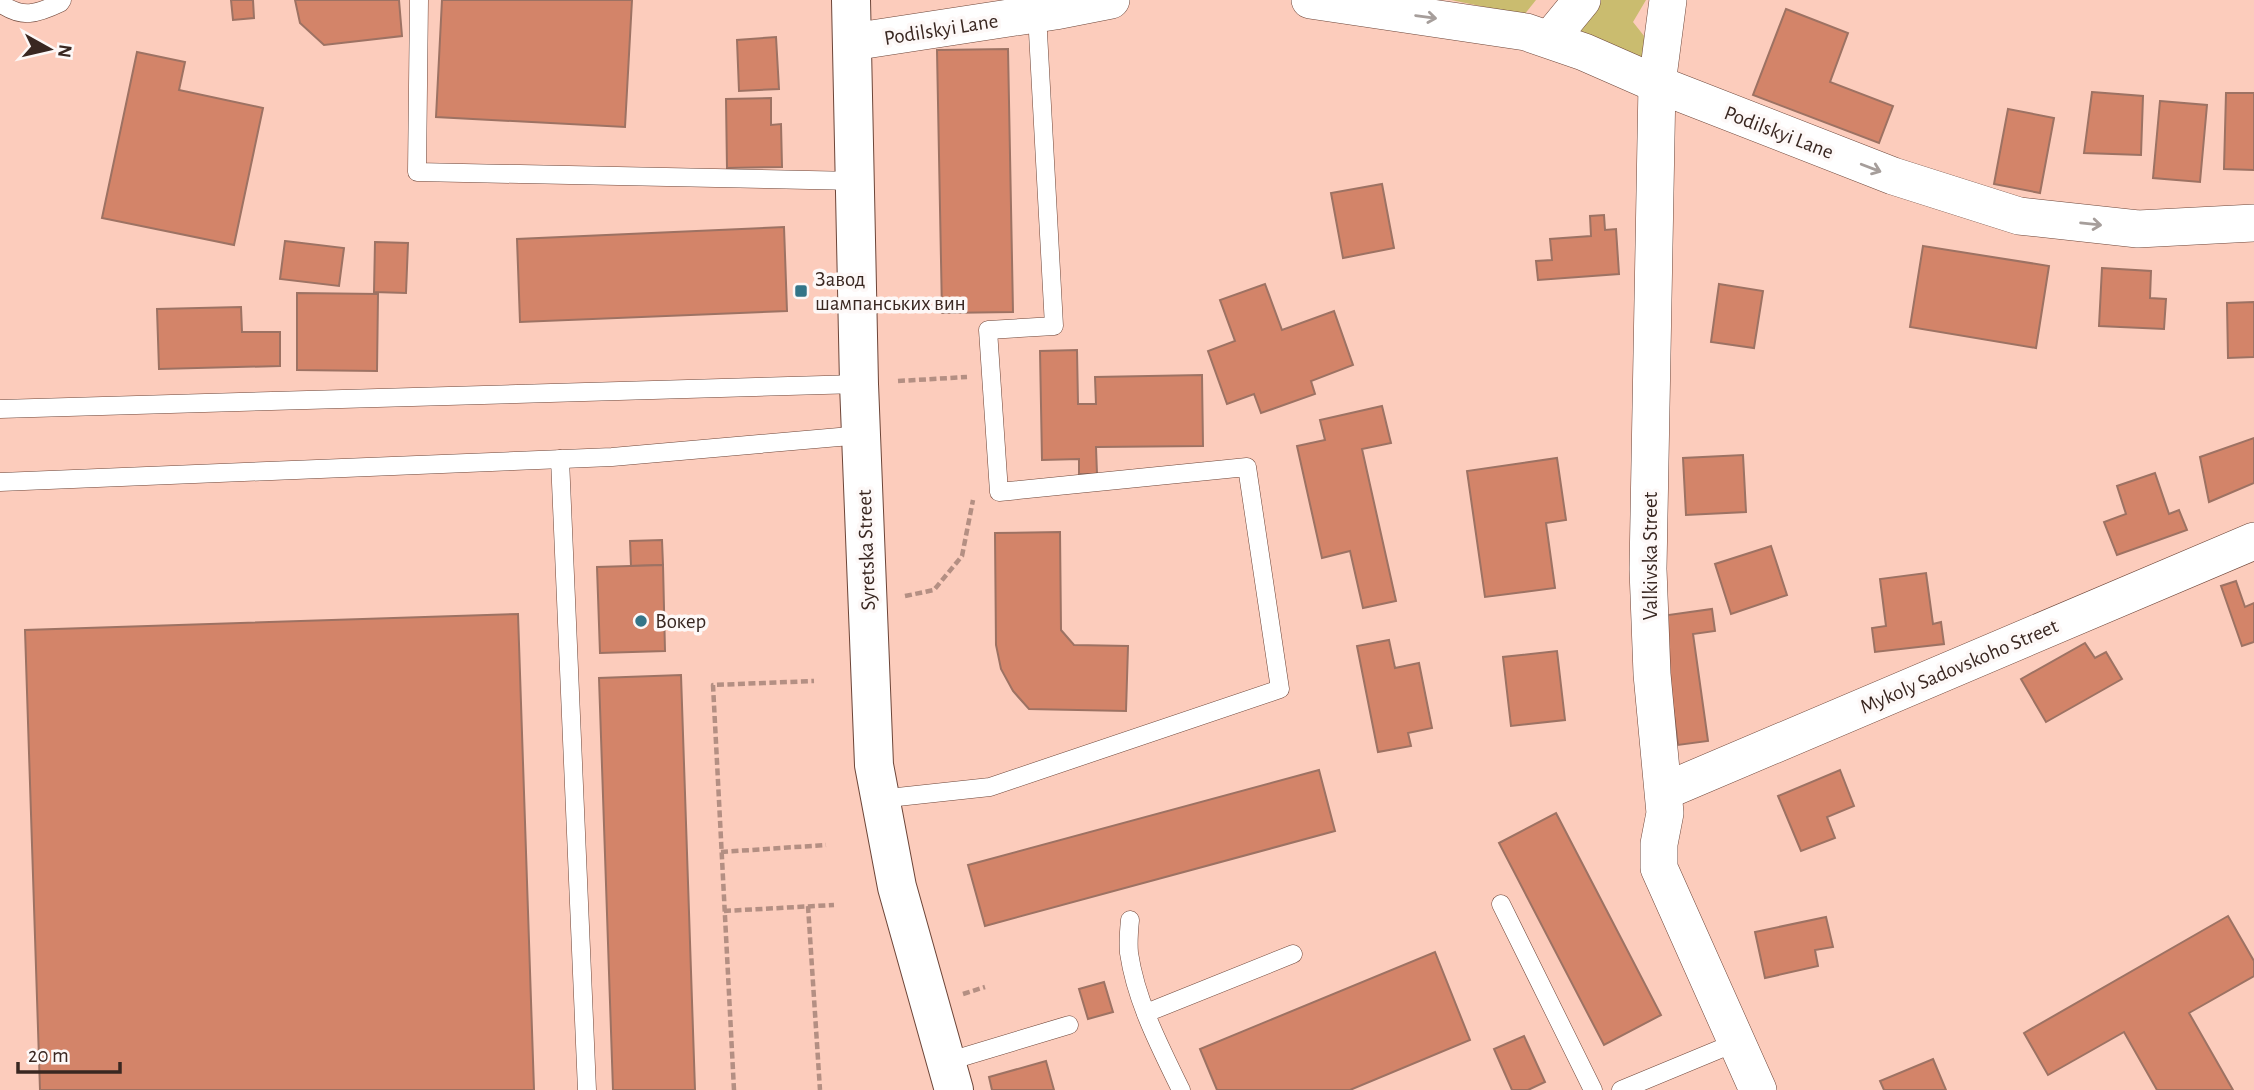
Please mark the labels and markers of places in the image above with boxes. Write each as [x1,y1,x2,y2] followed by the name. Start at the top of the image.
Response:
[815,269,966,314] place label: Завод шампанських вин
[793,283,809,299] marker: Завод шампанських вин
[655,611,706,632] place label: Вокер
[633,613,649,629] marker: Вокер

